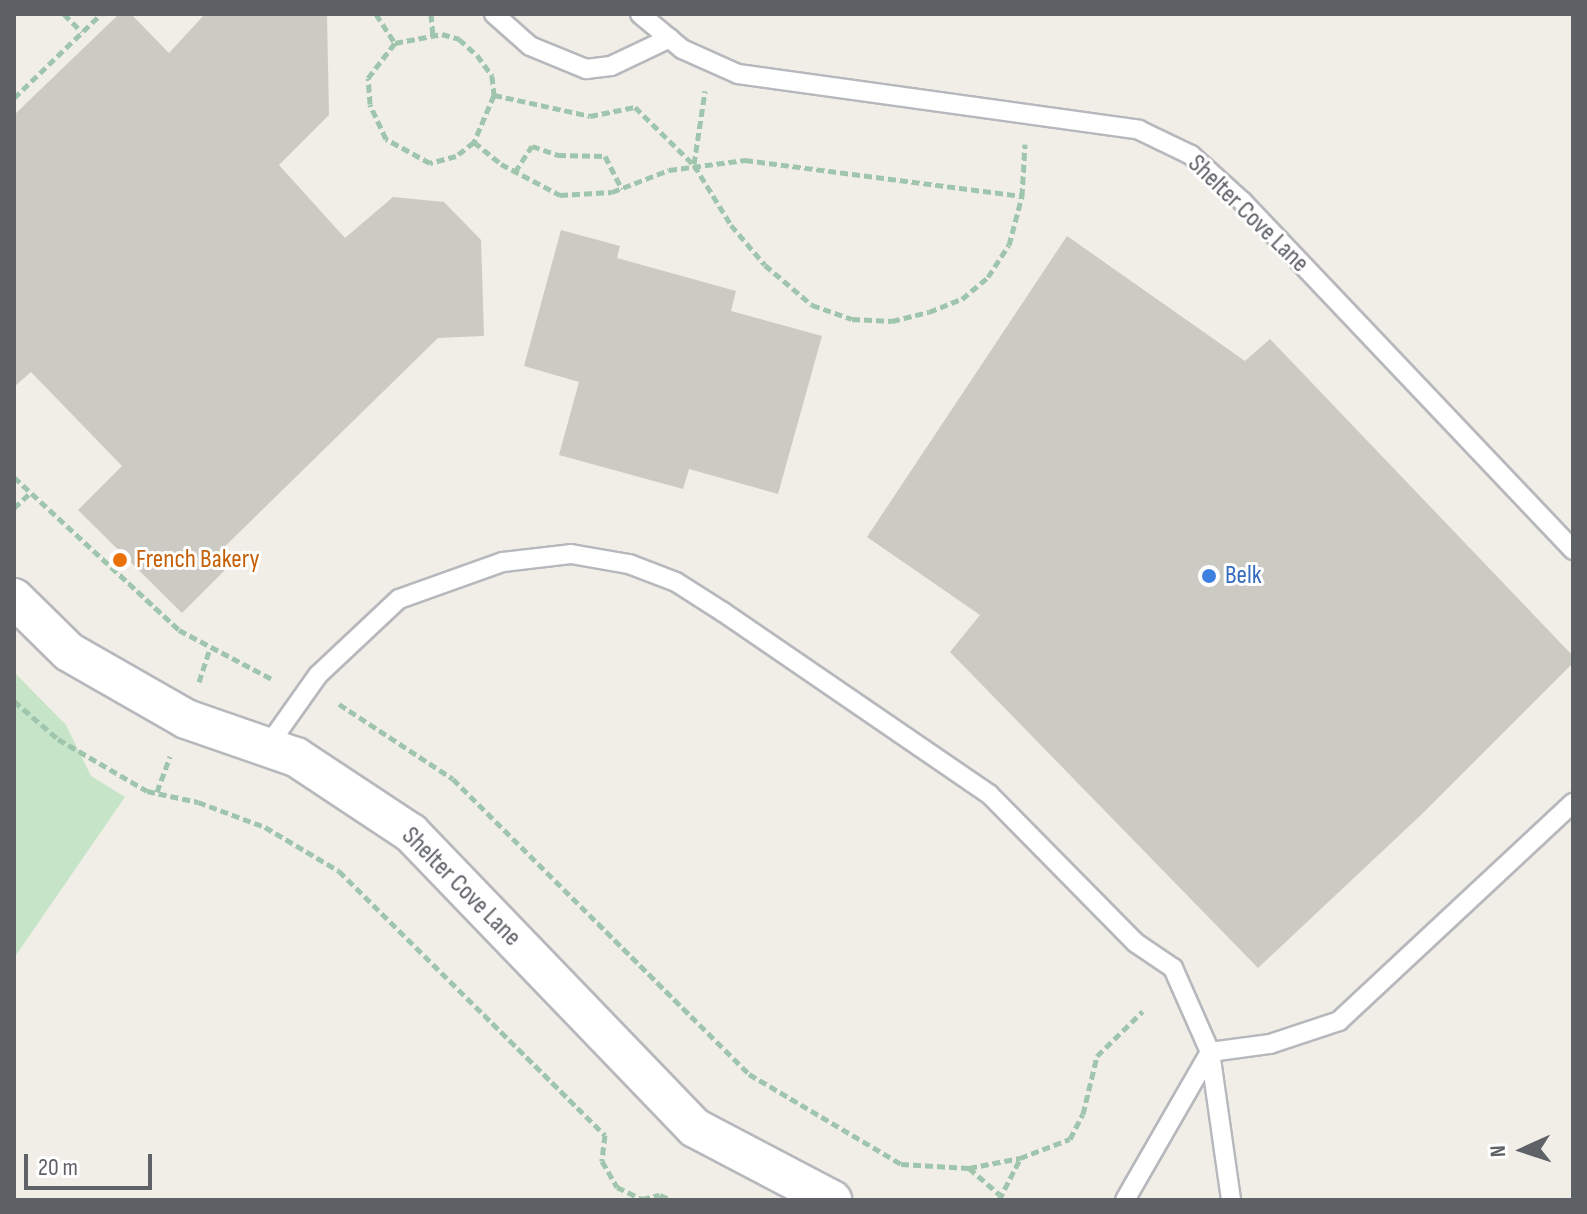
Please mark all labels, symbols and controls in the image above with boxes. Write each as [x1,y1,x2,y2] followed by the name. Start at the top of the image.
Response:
[1181,149,1315,279] street label: Shelter Cove Lane
[136,544,259,576] place label: French Bakery
[111,551,129,569] marker: French Bakery
[1225,560,1262,592] place label: Belk
[1200,567,1218,585] marker: Belk
[395,821,527,953] street label: Shelter Cove Lane
[1483,1110,1563,1190] north arrow
[28,1138,156,1188] scale bar
[1485,1145,1512,1158] text: N
[38,1153,78,1182] text: 20 m

